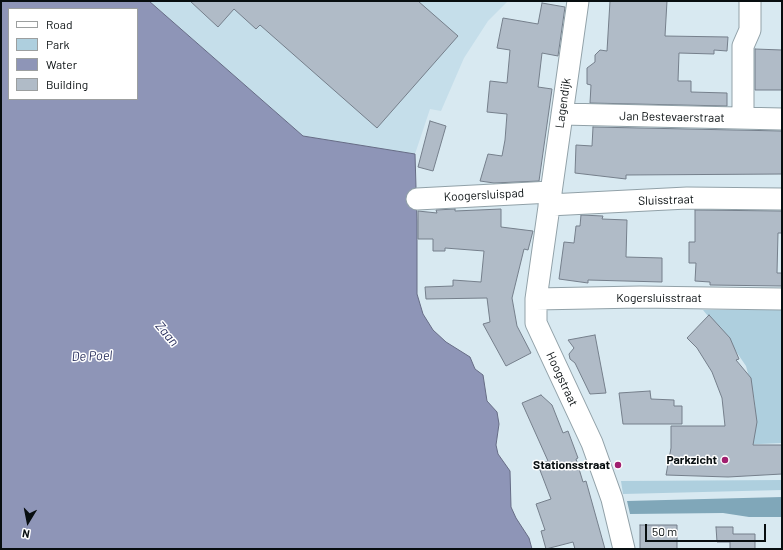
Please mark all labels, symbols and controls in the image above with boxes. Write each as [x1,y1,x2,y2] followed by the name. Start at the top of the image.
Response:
[8,8,138,100] legend
[46,17,73,31] text: Road
[46,37,70,51] text: Park
[46,57,77,71] text: Water
[46,77,88,91] text: Building
[552,77,574,129] street label: Lagendijk
[619,109,725,125] street label: Jan Bestevaerstraat
[443,186,525,204] street label: Koogersluispad
[638,192,694,208] street label: Sluisstraat
[616,291,702,305] street label: Kogersluisstraat
[152,318,182,350] water label: Zaan
[71,347,113,365] water label: De Poel
[543,350,581,408] street label: Hoogstraat
[666,453,717,467] place label: Parkzicht
[720,455,730,465] marker: Parkzicht
[533,458,610,472] place label: Stationsstraat
[613,460,623,470] marker: Stationsstraat
[8,502,48,542] north arrow
[647,516,768,542] scale bar
[652,524,677,538] text: 50 m
[21,527,31,541] text: N

